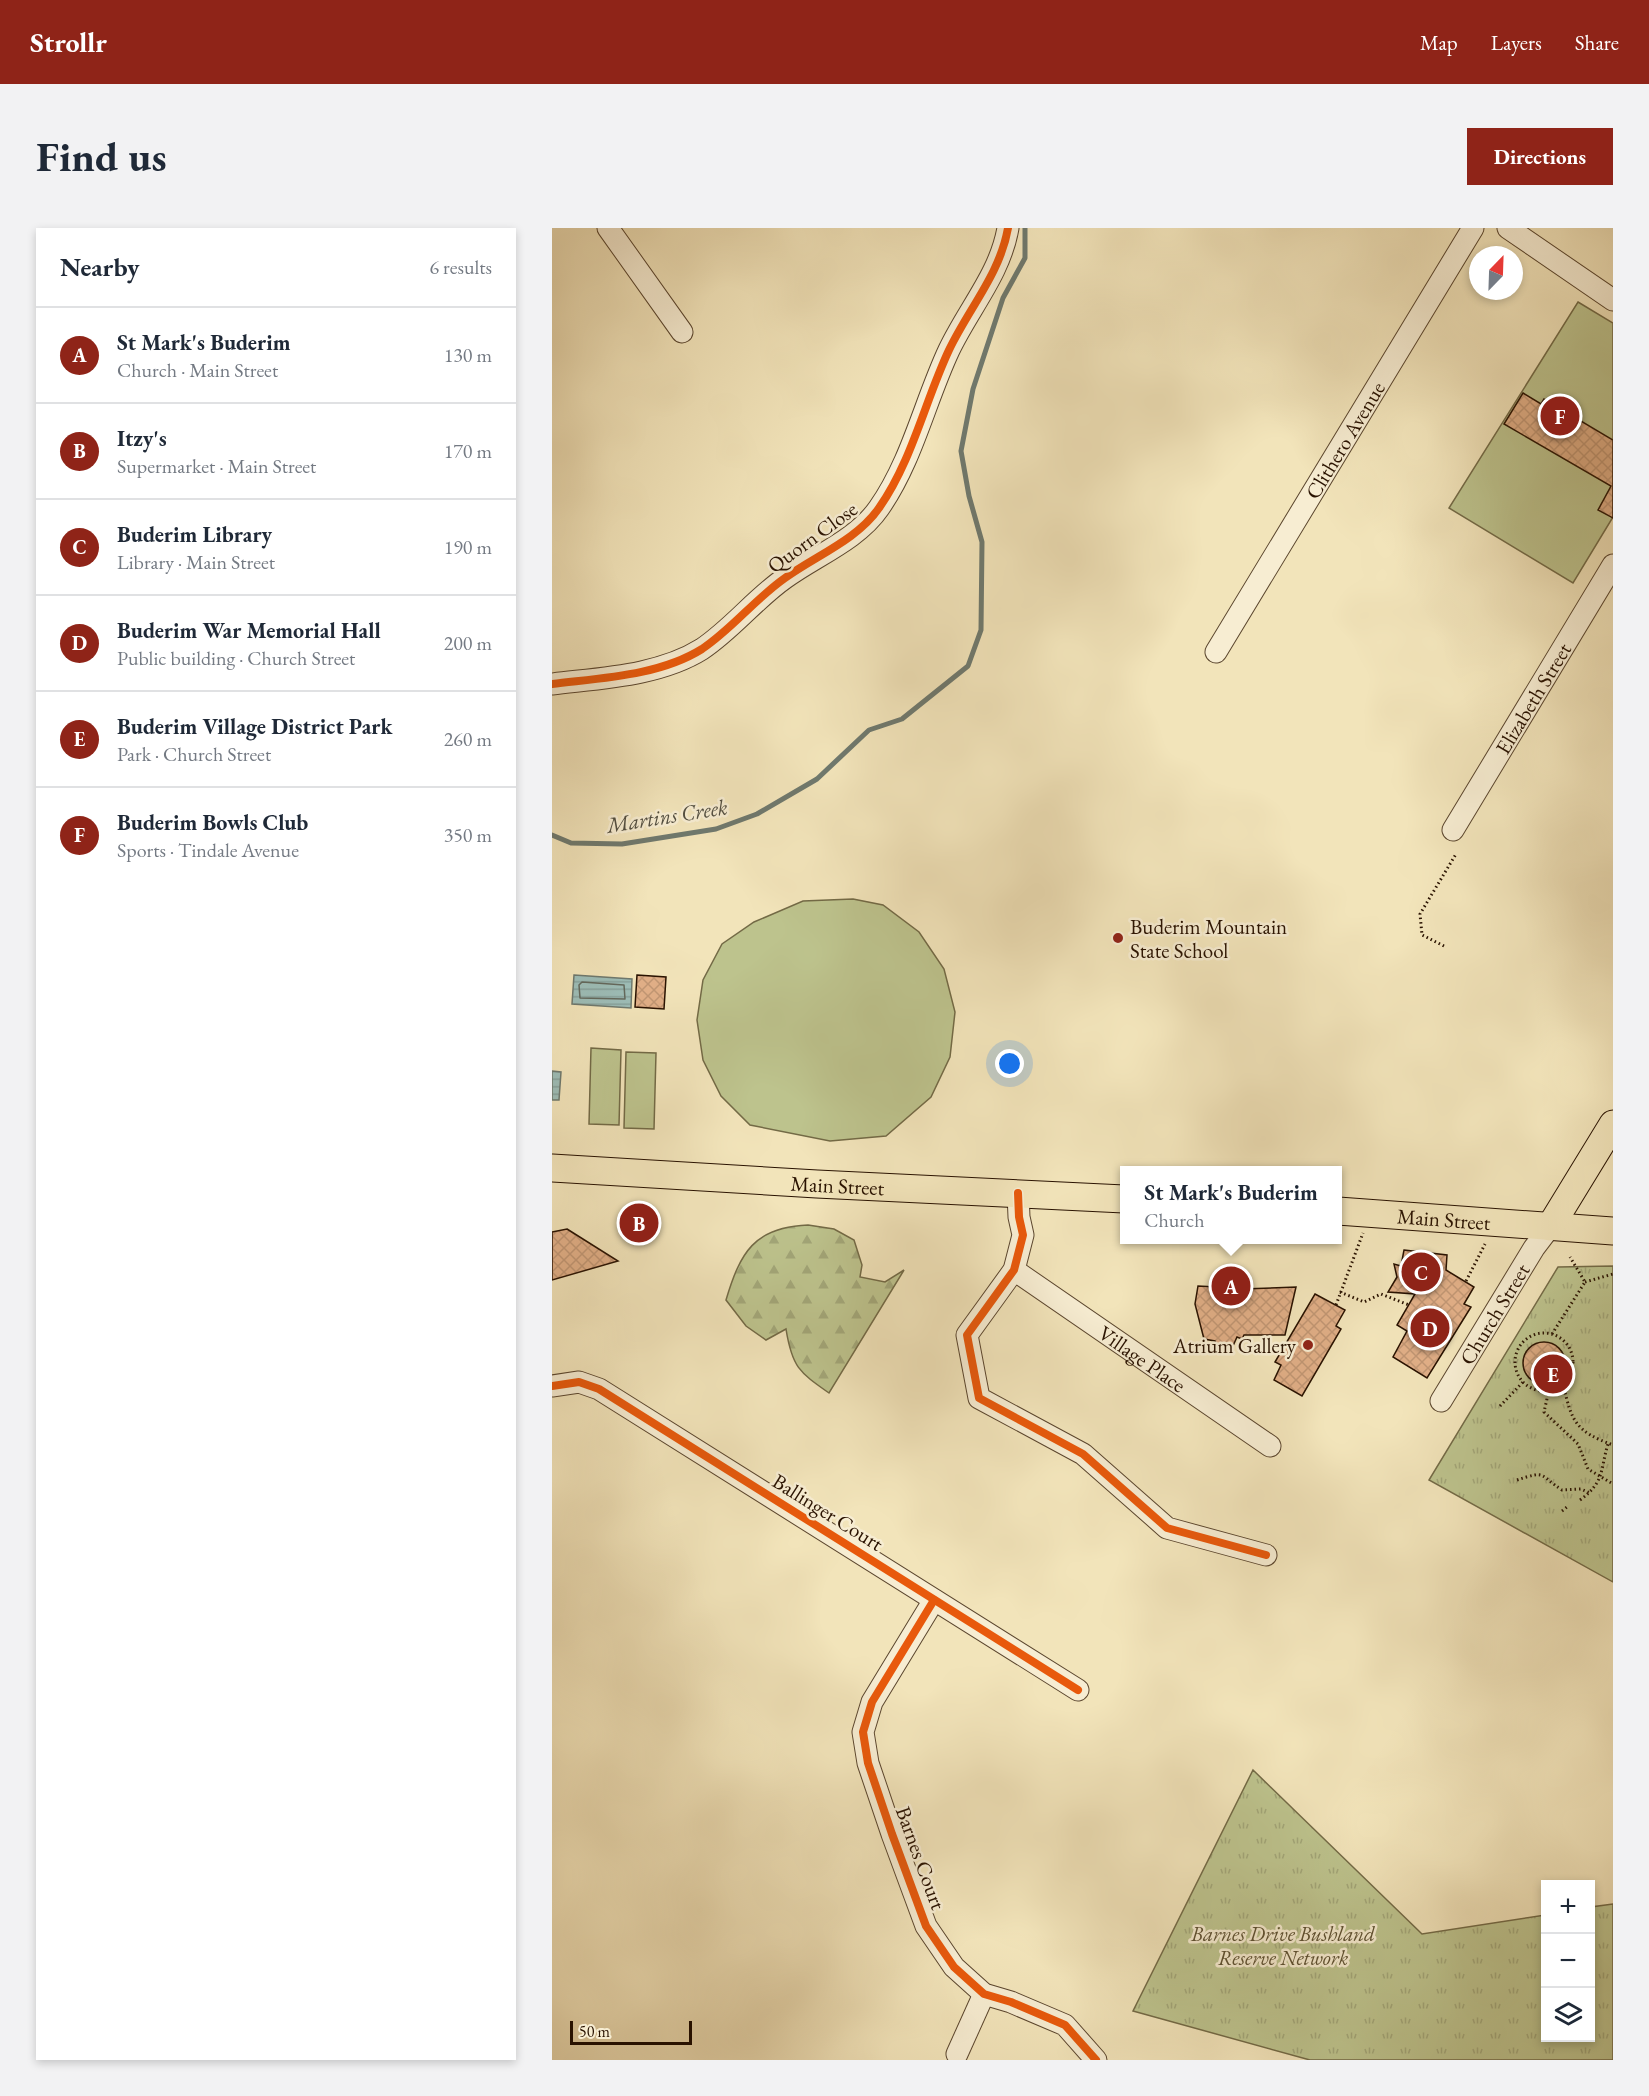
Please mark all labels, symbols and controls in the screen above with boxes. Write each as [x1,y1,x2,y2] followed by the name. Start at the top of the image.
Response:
[30,24,107,60] text: Strollr
[1420,29,1458,56] text: Map
[1491,29,1542,56] text: Layers
[1575,29,1619,56] text: Share
[1467,128,1613,185] button: Directions
[36,129,167,184] text: Find us
[1469,246,1523,300] north arrow
[60,250,140,284] text: Nearby
[429,254,492,280] text: 6 results
[117,328,290,357] text: St Mark's Buderim
[72,342,87,368] text: A
[444,342,492,368] text: 130 m
[117,357,278,383] text: Church · Main Street
[1299,376,1390,504] street label: Clithero Avenue
[1540,394,1580,438] pin: F
[117,424,167,453] text: Itzy's
[73,438,86,464] text: B
[444,438,492,464] text: 170 m
[117,453,316,479] text: Supermarket · Main Street
[762,495,863,580] street label: Quorn Close
[117,520,272,549] text: Buderim Library
[72,534,87,560] text: C
[444,534,492,560] text: 190 m
[117,549,275,575] text: Library · Main Street
[117,616,381,645] text: Buderim War Memorial Hall
[72,630,87,656] text: D
[444,630,492,656] text: 200 m
[1489,637,1577,759] street label: Elizabeth Street
[117,645,355,671] text: Public building · Church Street
[117,712,392,741] text: Buderim Village District Park
[74,726,85,752] text: E
[444,726,492,752] text: 260 m
[117,741,271,767] text: Park · Church Street
[603,792,729,840] water label: Martins Creek
[117,808,308,837] text: Buderim Bowls Club
[74,822,85,848] text: F
[444,822,492,848] text: 350 m
[117,837,299,863] text: Sports · Tindale Avenue
[1130,913,1287,964] place label: Buderim Mountain State School
[1111,931,1125,945] marker: Buderim Mountain State School
[995,1049,1024,1078] your location
[1120,1166,1342,1244] popup
[790,1169,885,1201] street label: Main Street
[1144,1178,1318,1207] text: St Mark's Buderim
[620,1200,658,1246] pin: B
[1396,1202,1492,1236] street label: Main Street
[1144,1207,1204,1233] text: Church
[1402,1250,1440,1294] pin: C
[1453,1258,1535,1369] street label: Church Street
[1212,1264,1250,1308] pin: A
[1410,1306,1450,1350] pin: D
[1094,1319,1192,1398] street label: Village Place
[1172,1332,1297,1359] place label: Atrium Gallery
[1301,1338,1315,1352] marker: Atrium Gallery
[1534,1352,1572,1396] pin: E
[768,1467,889,1557] street label: Ballinger Court
[890,1803,952,1914] street label: Barnes Court
[1541,1880,1595,2042] map controls
[1541,1880,1595,1934] button: +
[1190,1920,1375,1971] park label: Barnes Drive Bushland Reserve Network
[1541,1934,1595,1988] button: −
[1541,1988,1595,2042] button: layers
[570,2018,692,2046] scale bar
[579,2021,610,2042] text: 50 m

